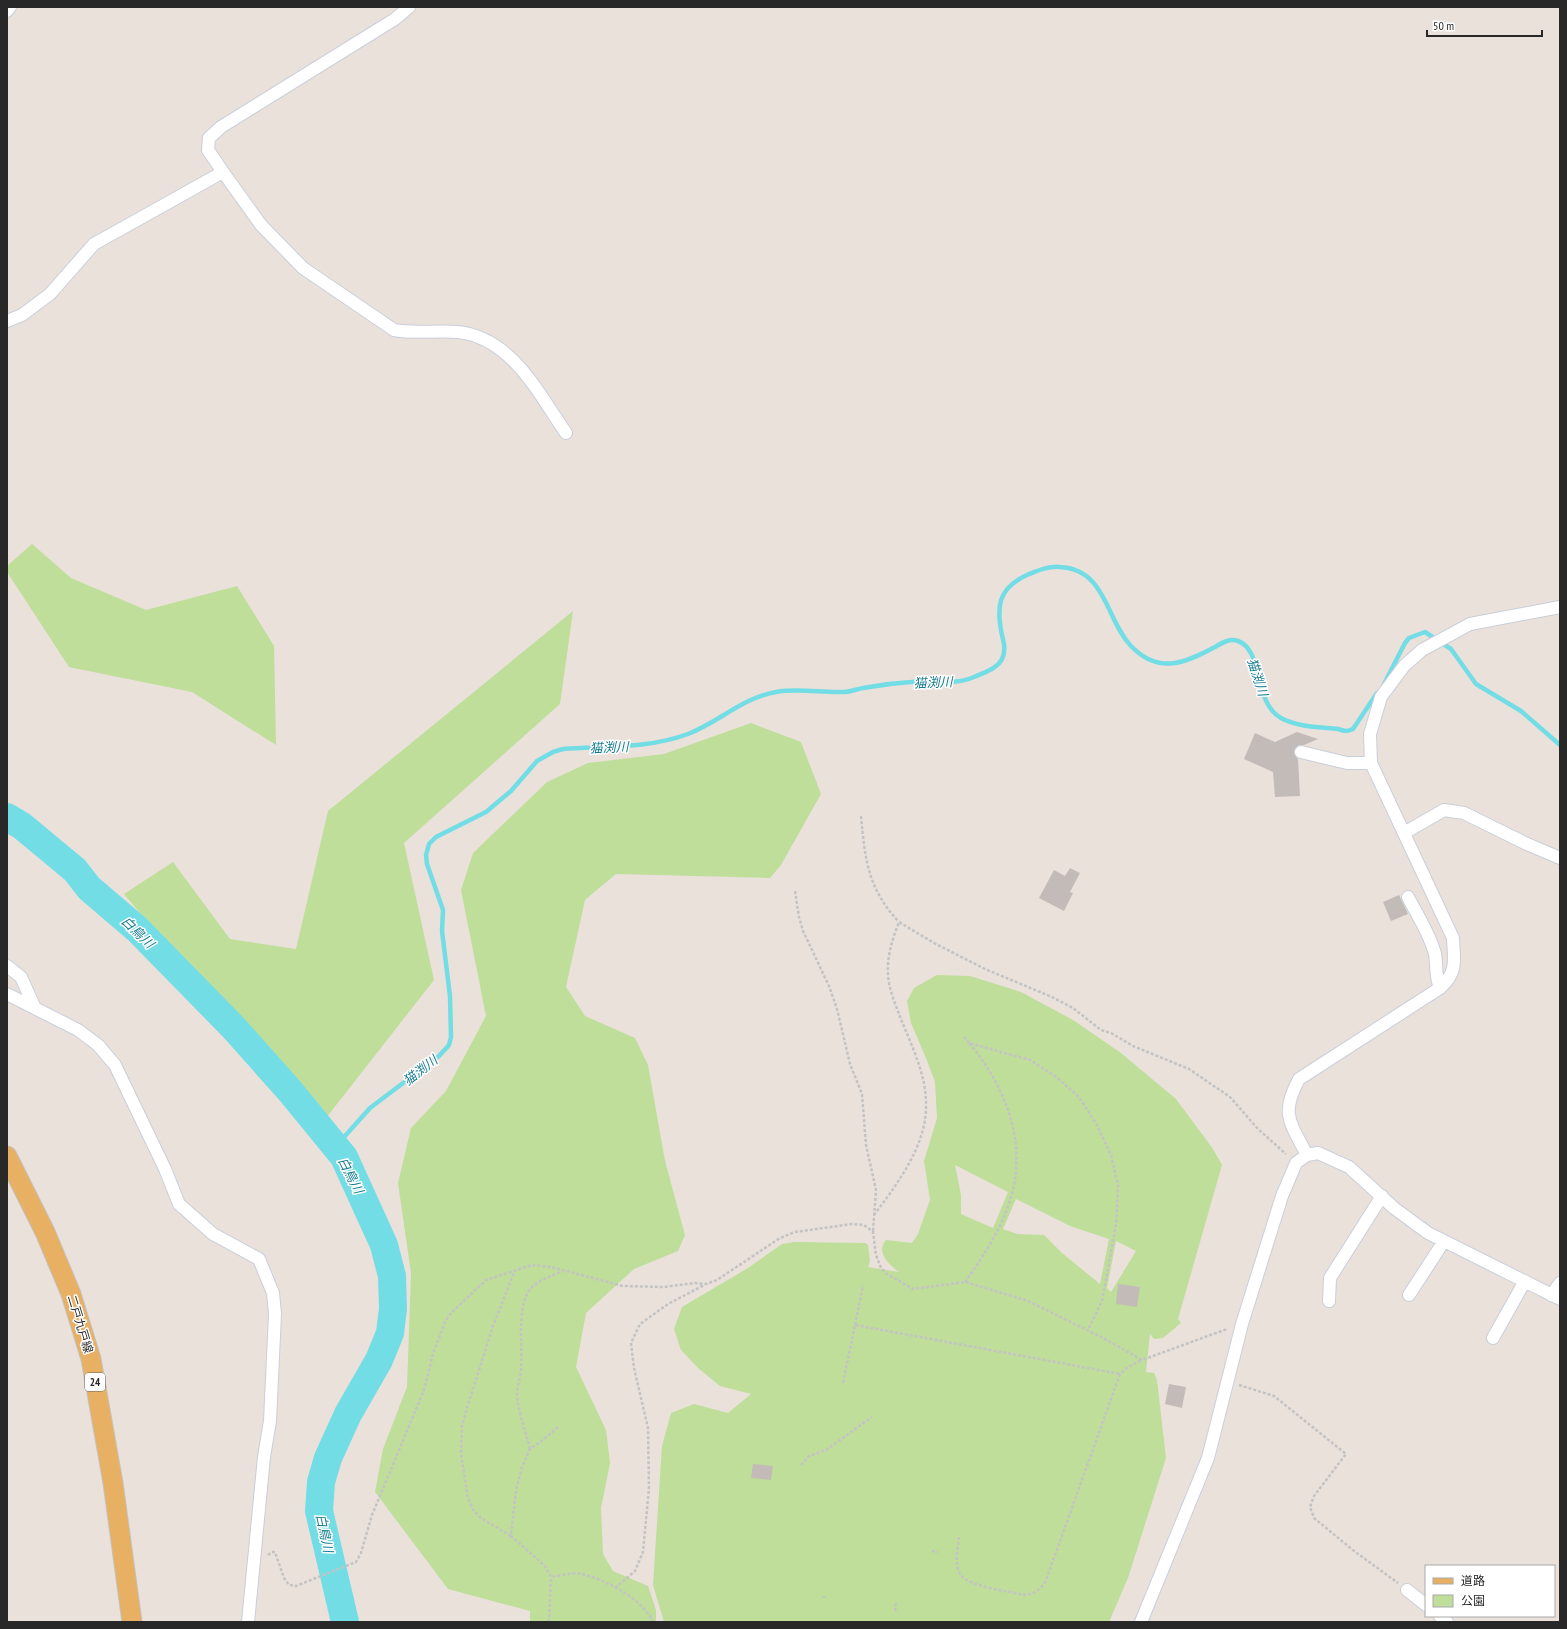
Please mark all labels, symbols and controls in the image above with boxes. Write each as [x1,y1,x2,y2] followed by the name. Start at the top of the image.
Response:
[1427,12,1542,38] scale bar
[1433,18,1454,33] text: 50 m
[1243,656,1272,700] water label: 猫渕川
[913,673,955,692] water label: 猫渕川
[589,738,631,757] water label: 猫渕川
[118,913,159,953] water label: 白鳥川
[400,1050,442,1089] water label: 猫渕川
[334,1154,368,1198] water label: 白鳥川
[65,1293,96,1355] street label: 二戸九戸線
[85,1373,105,1391] road number: 24
[312,1512,337,1556] water label: 白鳥川
[1425,1565,1555,1617] legend
[1461,1573,1485,1588] text: 道路
[1461,1593,1485,1608] text: 公園

